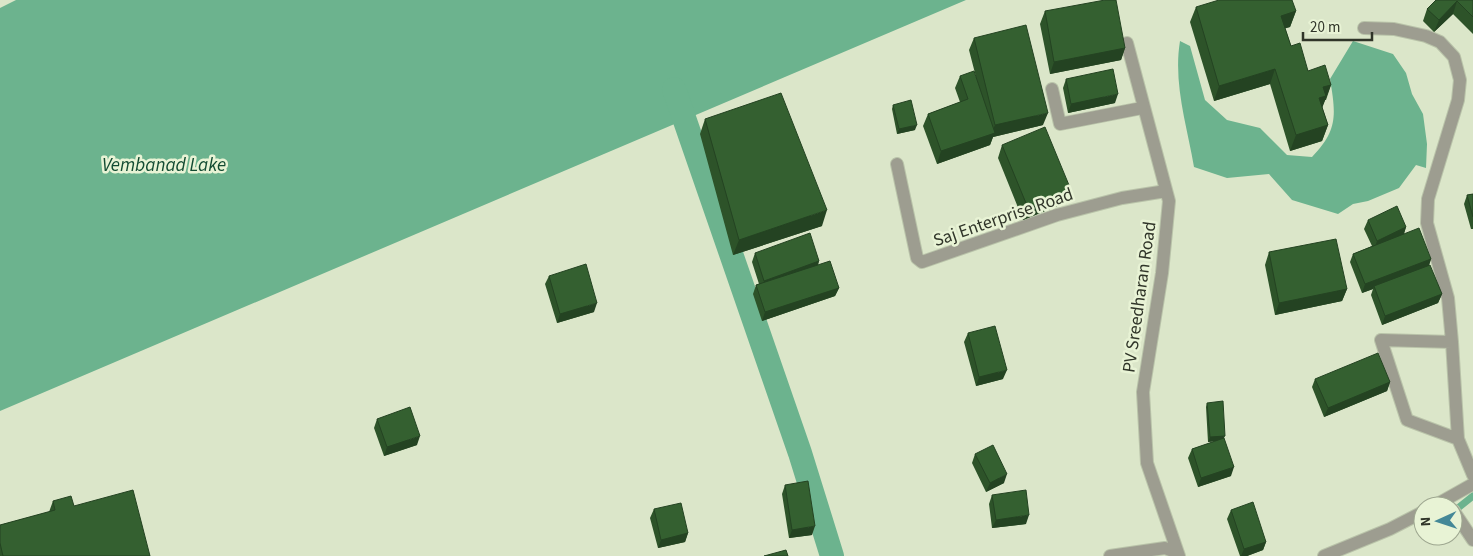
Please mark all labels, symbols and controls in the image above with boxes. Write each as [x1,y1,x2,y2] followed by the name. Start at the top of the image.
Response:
[1303,10,1372,42] scale bar
[1310,17,1340,38] text: 20 m
[102,152,226,179] water label: Vembanad Lake
[930,182,1076,253] street label: Saj Enterprise Road
[1117,220,1162,374] street label: PV Sreedharan Road
[1413,496,1463,546] north arrow
[1416,516,1436,527] text: N

